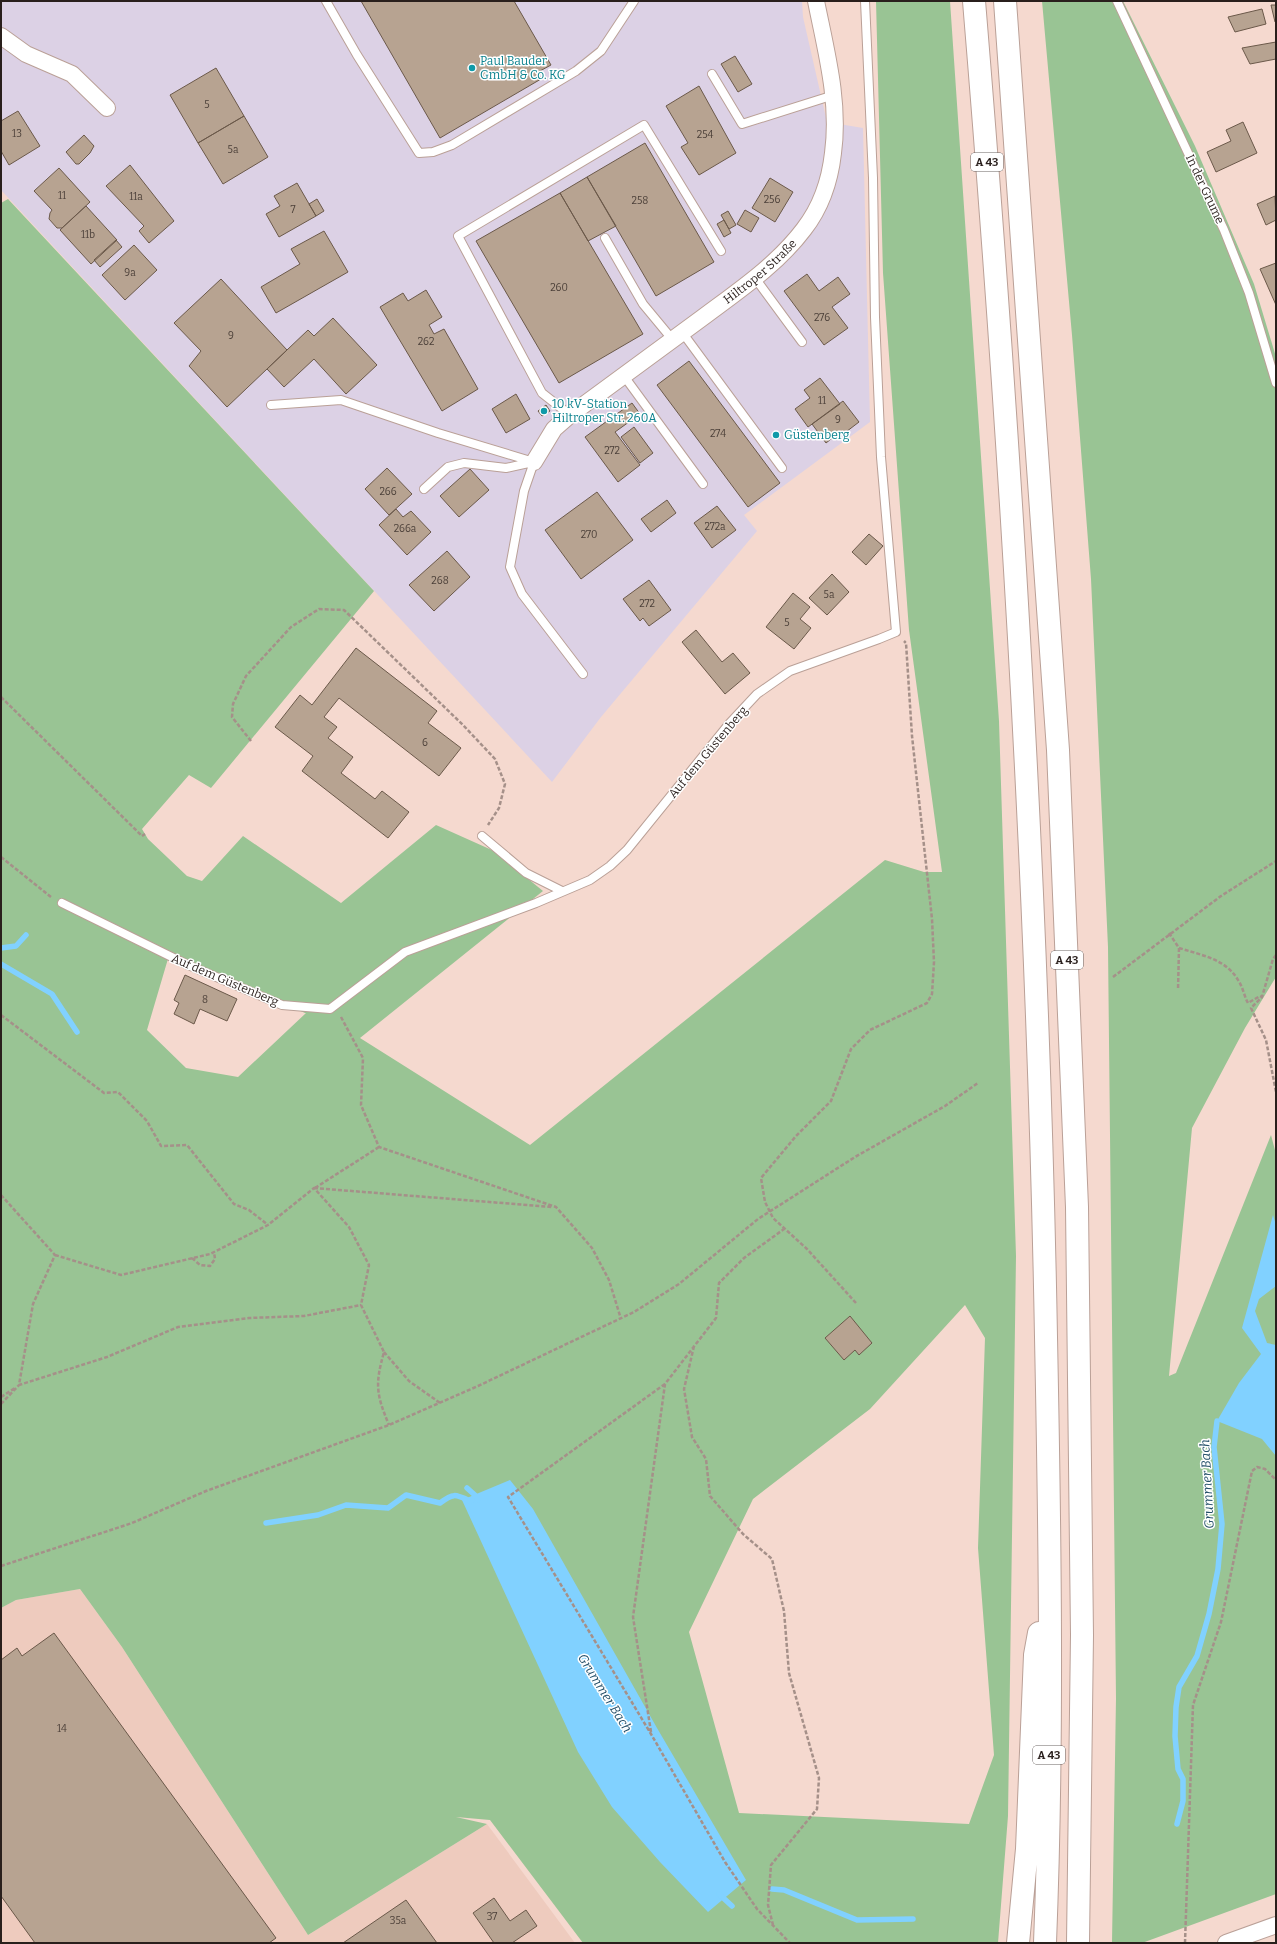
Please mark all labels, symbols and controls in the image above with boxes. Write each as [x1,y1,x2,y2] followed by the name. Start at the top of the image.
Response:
[480,54,566,82] place label: Paul Bauder GmbH & Co. KG
[467,63,477,73] marker: Paul Bauder GmbH & Co. KG
[204,99,210,111] house number: 5
[12,128,22,140] house number: 13
[697,129,713,141] house number: 254
[228,144,239,156] house number: 5a
[1183,152,1227,226] street label: In der Grume
[971,153,1003,171] road number: A 43
[58,190,66,202] house number: 11
[129,191,143,203] house number: 11a
[764,194,780,206] house number: 256
[632,195,648,207] house number: 258
[290,204,296,216] house number: 7
[81,229,95,241] house number: 11b
[721,237,799,307] street label: Hiltroper Straße
[124,267,136,279] house number: 9a
[550,282,568,294] house number: 260
[814,312,830,324] house number: 276
[228,330,234,342] house number: 9
[418,336,434,348] house number: 262
[818,395,826,407] house number: 11
[552,397,657,425] place label: 10 kV-Station Hiltroper Str. 260A
[539,406,549,416] marker: 10 kV-Station Hiltroper Str. 260A
[835,414,841,426] house number: 9
[710,428,726,440] house number: 274
[784,428,850,442] place label: Güstenberg
[771,430,781,440] marker: Güstenberg
[604,445,620,457] house number: 272
[379,486,397,498] house number: 266
[704,521,726,533] house number: 272a
[394,523,417,535] house number: 266a
[581,529,597,541] house number: 270
[431,575,449,587] house number: 268
[824,589,835,601] house number: 5a
[639,598,655,610] house number: 272
[784,617,790,629] house number: 5
[666,703,751,801] street label: Auf dem Güstenberg
[422,737,428,749] house number: 6
[169,951,281,1009] street label: Auf dem Güstenberg
[1051,951,1083,969] road number: A 43
[202,994,208,1006] house number: 8
[1197,1439,1217,1529] water label: Grummer Bach
[575,1651,635,1735] water label: Grummer Bach
[57,1723,67,1735] house number: 14
[1033,1746,1065,1764] road number: A 43
[487,1911,497,1923] house number: 37
[390,1915,407,1927] house number: 35a

